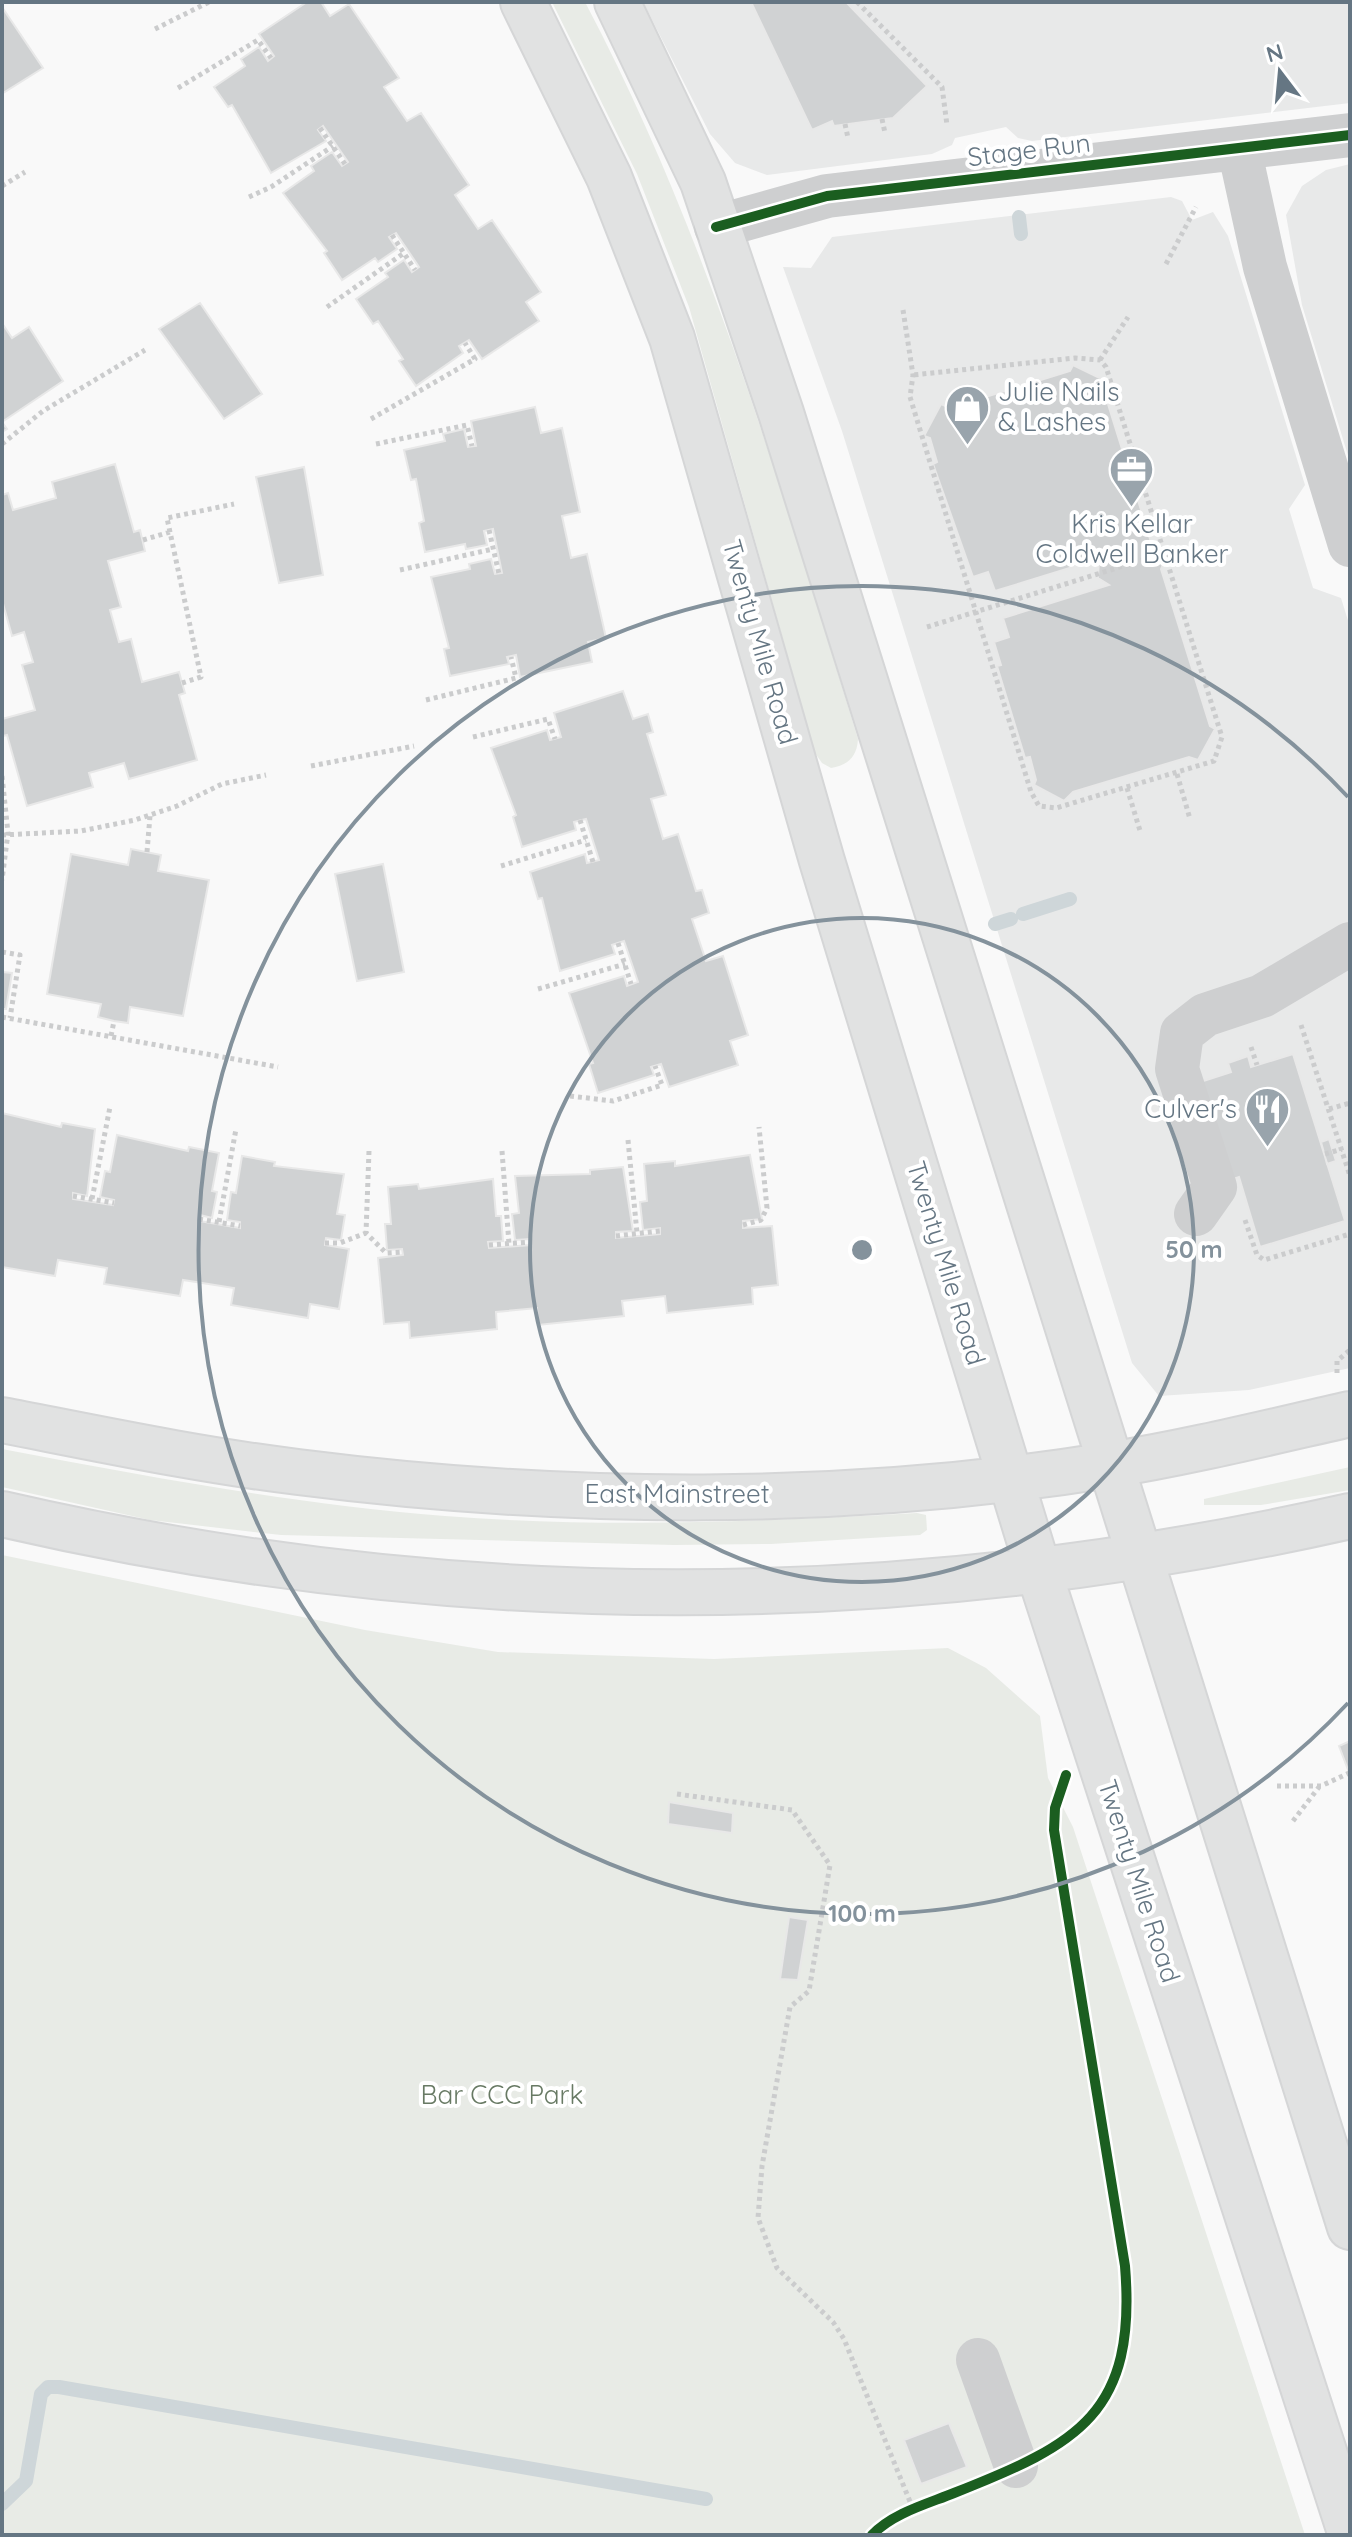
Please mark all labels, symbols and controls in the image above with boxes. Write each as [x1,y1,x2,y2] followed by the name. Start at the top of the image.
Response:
[1240,32,1320,112] north arrow
[1263,37,1286,68] text: N
[966,126,1092,173] street label: Stage Run
[998,375,1119,438] place label: Julie Nails & Lashes
[943,383,991,446] shop icon: Julie Nails & Lashes
[1108,445,1156,508] office icon: Kris Kellar Coldwell Banker
[1035,507,1229,570] place label: Kris Kellar Coldwell Banker
[715,536,806,748] street label: Twenty Mile Road
[1244,1085,1292,1148] restaurant icon: Culver's
[1144,1092,1237,1125] place label: Culver's
[900,1157,993,1369] street label: Twenty Mile Road
[1165,1234,1223,1264] text: 50 m
[848,1236,876,1264] centre of rings
[584,1477,770,1510] street label: East Mainstreet
[1091,1775,1188,1987] street label: Twenty Mile Road
[828,1898,896,1928] text: 100 m
[421,2078,583,2111] park label: Bar CCC Park

